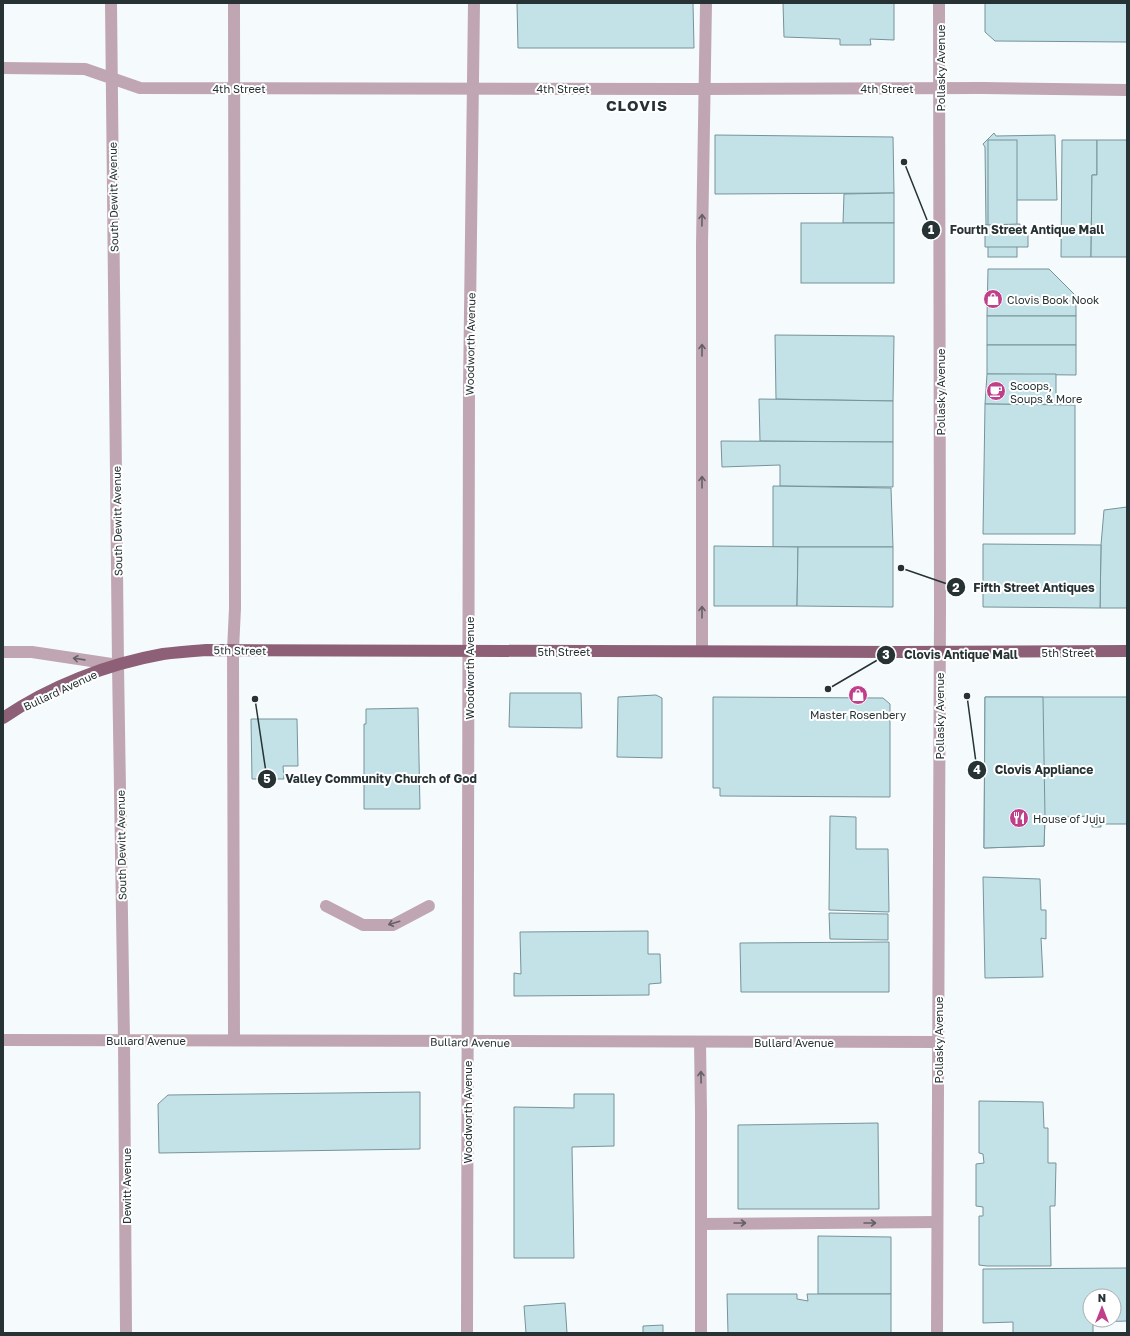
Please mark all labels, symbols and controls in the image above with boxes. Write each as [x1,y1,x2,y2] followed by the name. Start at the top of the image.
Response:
[934,25,947,111] street label: Pollasky Avenue
[212,82,266,95] street label: 4th Street
[536,82,590,95] street label: 4th Street
[860,82,914,95] street label: 4th Street
[606,96,668,114] district label: CLOVIS
[106,142,120,252] street label: South Dewitt Avenue
[698,214,706,227] one-way arrow
[921,218,1112,242] callout: Fourth Street Antique Mall
[928,222,934,237] text: 1
[950,222,1104,237] text: Fourth Street Antique Mall
[982,288,1004,310] shop icon: Clovis Book Nook
[463,293,477,395] street label: Woodworth Avenue
[1007,293,1099,306] place label: Clovis Book Nook
[698,344,706,357] one-way arrow
[934,349,947,435] street label: Pollasky Avenue
[1010,379,1082,405] place label: Scoops, Soups & More
[985,380,1007,402] cafe icon: Scoops, Soups & More
[110,466,124,576] street label: South Dewitt Avenue
[698,476,706,489] one-way arrow
[946,575,1103,599] callout: Fifth Street Antiques
[952,580,960,595] text: 2
[973,580,1095,595] text: Fifth Street Antiques
[698,606,706,619] one-way arrow
[463,617,476,719] street label: Woodworth Avenue
[213,643,267,657] street label: 5th Street
[876,643,1026,667] callout: Clovis Antique Mall
[538,645,590,658] street label: 5th Street
[1042,646,1094,659] street label: 5th Street
[882,647,890,662] text: 3
[904,647,1018,662] text: Clovis Antique Mall
[73,655,86,663] one-way arrow
[21,667,99,713] street label: Bullard Avenue
[933,673,946,759] street label: Pollasky Avenue
[847,684,869,706] shop icon: Master Rosenbery
[810,708,906,721] place label: Master Rosenbery
[967,758,1101,782] callout: Clovis Appliance
[973,762,981,777] text: 4
[995,762,1093,777] text: Clovis Appliance
[257,767,485,791] callout: Valley Community Church of God
[263,771,271,786] text: 5
[285,771,477,786] text: Valley Community Church of God
[114,790,128,900] street label: South Dewitt Avenue
[1008,807,1030,829] restaurant icon: House of Juju
[1033,812,1105,825] place label: House of Juju
[388,920,401,927] one-way arrow
[932,997,945,1083] street label: Pollasky Avenue
[106,1034,186,1047] street label: Bullard Avenue
[430,1035,510,1049] street label: Bullard Avenue
[754,1036,834,1049] street label: Bullard Avenue
[461,1061,474,1163] street label: Woodworth Avenue
[697,1071,704,1084] one-way arrow
[120,1148,133,1224] street label: Dewitt Avenue
[733,1219,746,1227] one-way arrow
[863,1219,876,1227] one-way arrow
[1082,1288,1122,1328] north arrow
[1098,1291,1106,1304] text: N

